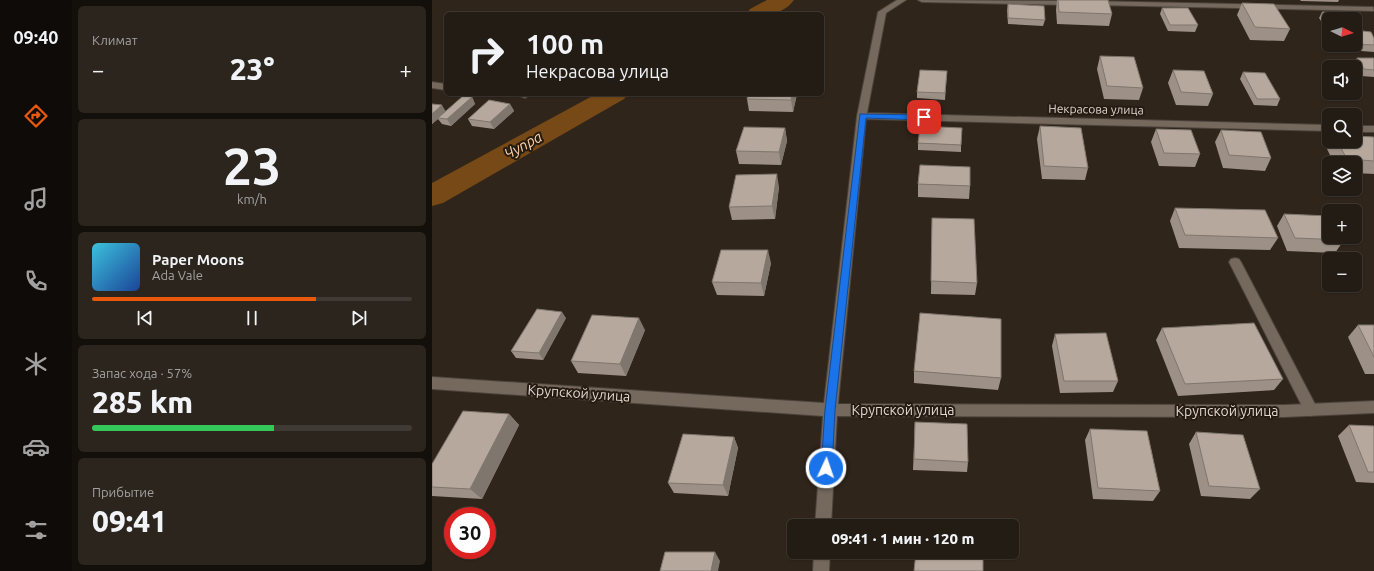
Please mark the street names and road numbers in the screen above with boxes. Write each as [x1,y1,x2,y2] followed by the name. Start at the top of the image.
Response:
[1048,102,1144,116] street label: Некрасова улица
[527,381,631,405] street label: Крупской улица
[852,402,954,418] street label: Крупской улица
[1176,403,1278,419] street label: Крупской улица

